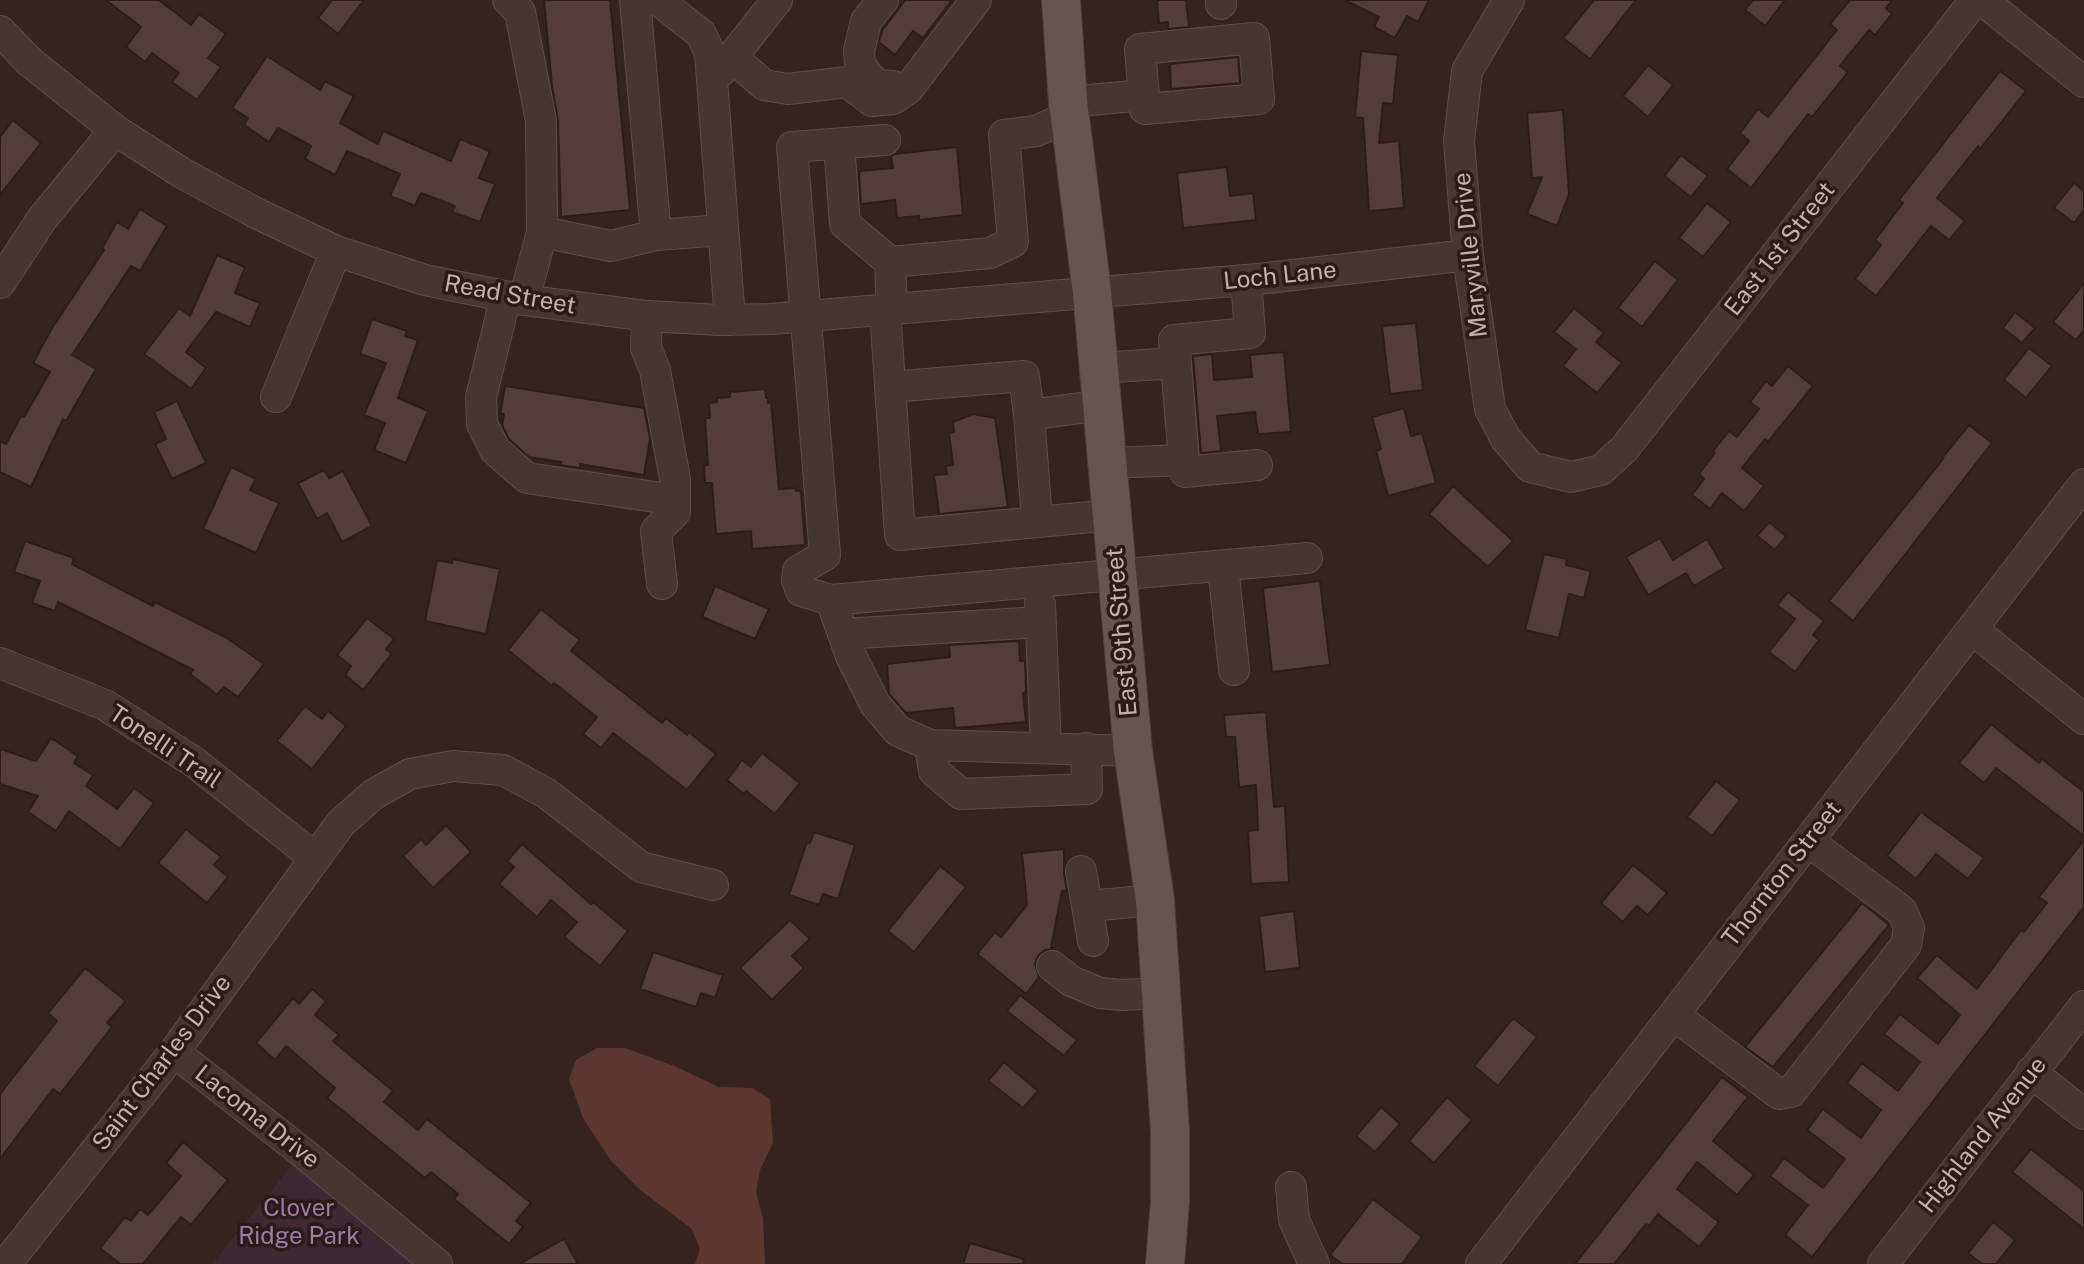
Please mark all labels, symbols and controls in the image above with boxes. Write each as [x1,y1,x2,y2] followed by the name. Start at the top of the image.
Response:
[1448,171,1494,339] street label: Maryville Drive
[1719,176,1841,322] street label: East 1st Street
[1222,256,1338,296] street label: Loch Lane
[442,269,578,321] street label: Read Street
[1100,547,1144,717] street label: East 9th Street
[104,699,226,795] street label: Tonelli Trail
[1716,796,1848,952] street label: Thornton Street
[87,970,237,1156] street label: Saint Charles Drive
[1913,1051,2053,1219] street label: Highland Avenue
[189,1059,325,1175] street label: Lacoma Drive
[238,1195,360,1251] park label: Clover Ridge Park

